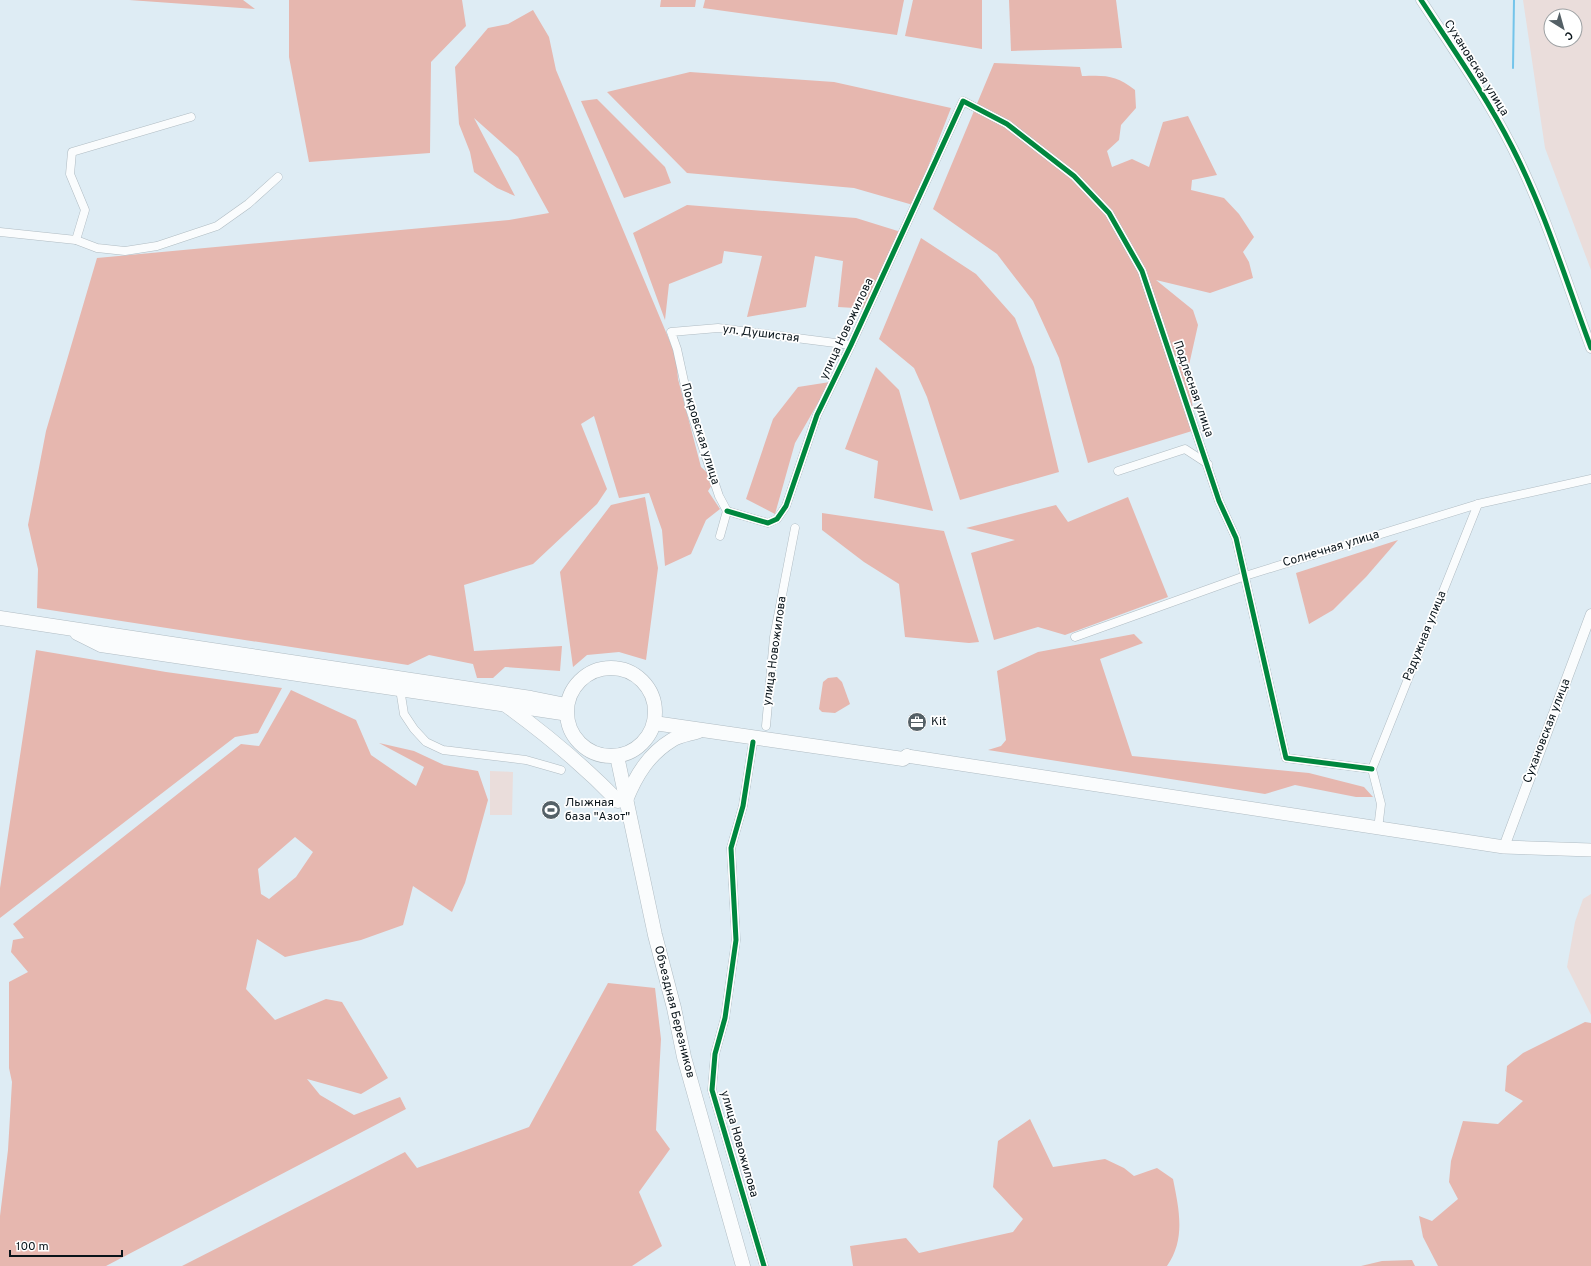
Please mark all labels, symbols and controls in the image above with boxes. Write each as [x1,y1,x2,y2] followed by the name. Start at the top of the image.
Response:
[1543,8,1583,48] north arrow
[1440,17,1512,119] street label: Сухановская улица
[1561,27,1575,43] text: С
[816,276,878,382] street label: улица Новожилова
[722,321,800,347] street label: ул. Душистая
[1169,339,1217,439] street label: Подлесная улица
[677,381,723,487] street label: Покровская улица
[1281,527,1381,571] street label: Солнечная улица
[1400,589,1450,683] street label: Радужная улица
[759,595,791,707] street label: улица Новожилова
[1520,676,1574,786] street label: Сухановская улица
[906,711,928,733] office icon: Kit
[931,714,947,730] place label: Kit
[565,795,630,825] place label: Лыжная база "Азот"
[540,799,562,821] sports icon: Лыжная база "Азот"
[650,944,698,1080] street label: Объездная Березников
[716,1089,762,1199] street label: улица Новожилова
[10,1232,122,1258] scale bar
[16,1239,49,1255] text: 100 m

